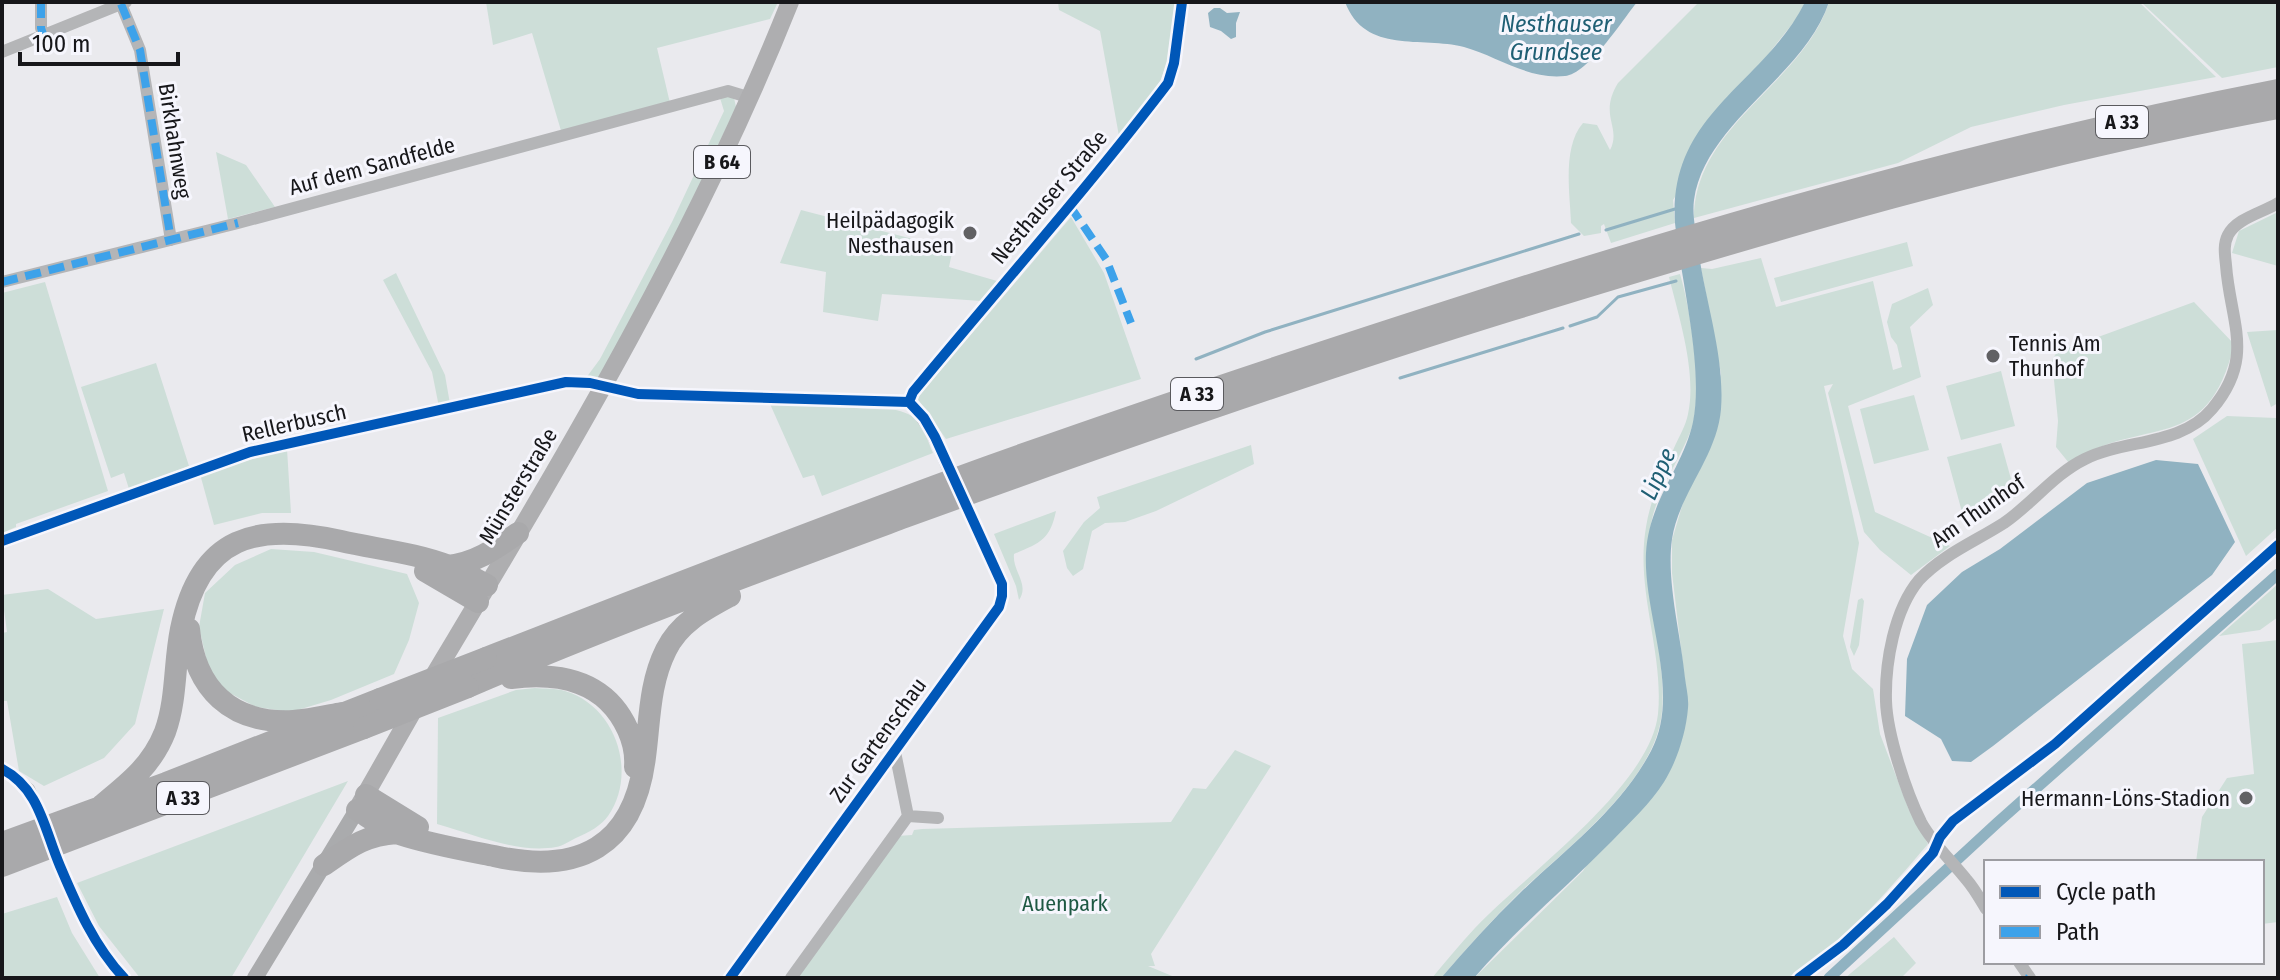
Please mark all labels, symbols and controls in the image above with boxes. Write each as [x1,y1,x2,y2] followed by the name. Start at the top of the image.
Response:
[1500,10,1612,66] water label: Nesthauser Grundsee
[20,16,178,66] scale bar
[32,30,90,58] text: 100 m
[153,81,198,201] street label: Birkhahnweg
[2096,106,2148,138] road number: A 33
[985,125,1113,269] street label: Nesthauser Straße
[286,131,458,201] street label: Auf dem Sandfelde
[694,146,750,178] road number: B 64
[826,207,955,259] place label: Heilpädagogik Nesthausen
[961,224,979,242] marker: Heilpädagogik Nesthausen
[2009,330,2101,382] place label: Tennis Am Thunhof
[1984,347,2002,365] marker: Tennis Am Thunhof
[1171,378,1223,410] road number: A 33
[239,398,349,448] street label: Rellerbusch
[473,423,563,549] street label: Münsterstraße
[1634,444,1682,504] water label: Lippe
[1926,468,2031,553] street label: Am Thunhof
[824,672,932,808] street label: Zur Gartenschau
[157,782,209,814] road number: A 33
[2021,785,2230,812] place label: Hermann-Löns-Stadion
[2237,789,2255,807] marker: Hermann-Löns-Stadion
[1984,860,2264,964] legend
[2056,878,2156,906] text: Cycle path
[1022,890,1109,917] park label: Auenpark
[2056,918,2100,946] text: Path

